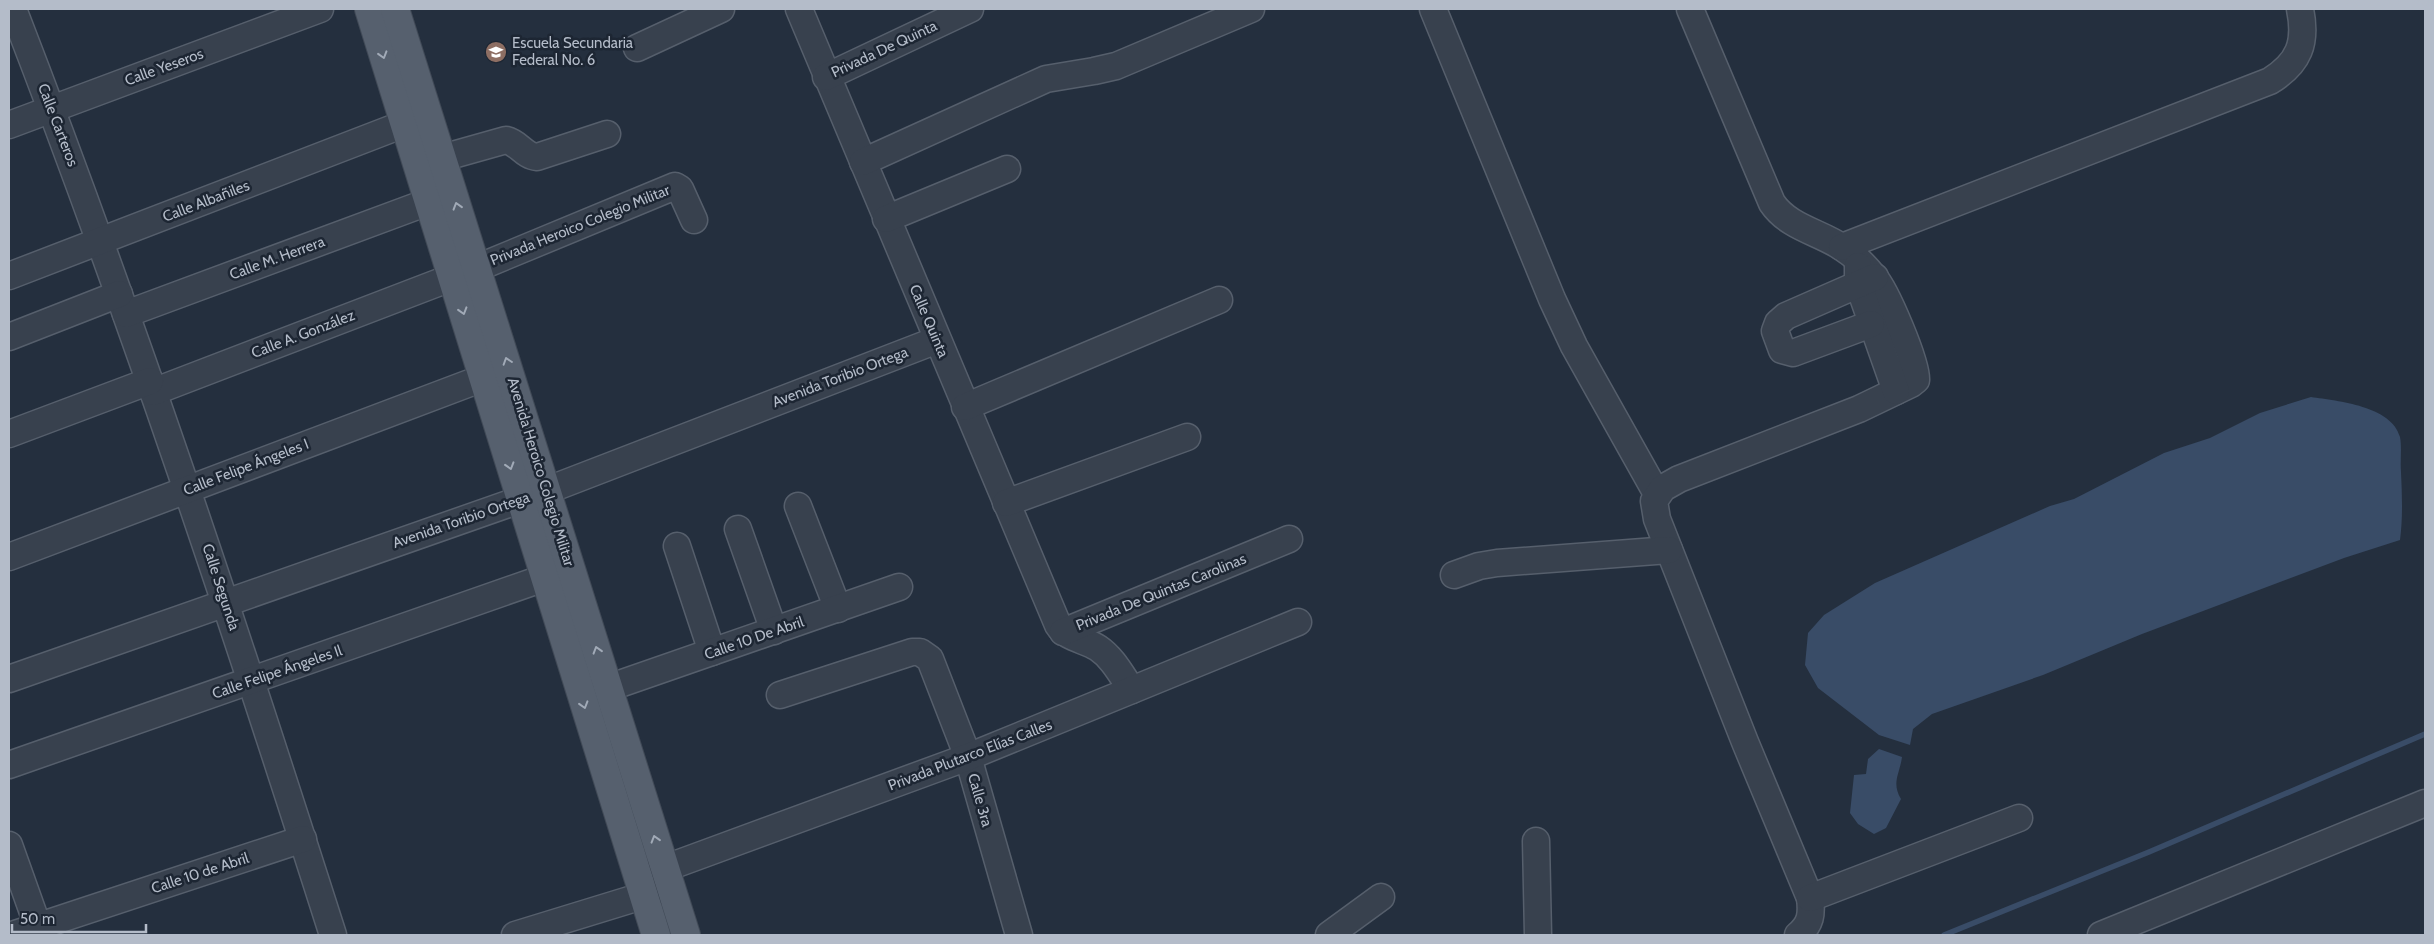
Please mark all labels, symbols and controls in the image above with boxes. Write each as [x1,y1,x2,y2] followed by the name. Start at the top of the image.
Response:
[828,16,940,81] street label: Privada De Quinta
[512,34,634,69] place label: Escuela Secundaria Federal No. 6
[484,40,508,64] school or university icon: Escuela Secundaria Federal No. 6
[122,44,206,90] street label: Calle Yeseros
[378,51,388,59] one-way arrow
[34,81,82,169] street label: Calle Carteros
[160,176,252,226] street label: Calle Albañiles
[488,181,673,269] street label: Privada Heroico Colegio Militar
[453,203,463,211] one-way arrow
[227,232,328,284] street label: Calle M. Herrera
[906,282,953,361] street label: Calle Quinta
[249,306,357,362] street label: Calle A. González
[457,306,467,314] one-way arrow
[770,343,911,411] street label: Avenida Toribio Ortega
[502,358,512,366] one-way arrow
[504,375,578,569] street label: Avenida Heroico Colegio Militar
[180,434,311,499] street label: Calle Felipe Ángeles I
[505,462,515,470] one-way arrow
[390,488,533,552] street label: Avenida Toribio Ortega
[199,541,244,633] street label: Calle Segunda
[1073,550,1249,634] street label: Privada De Quintas Carolinas
[702,612,807,663] street label: Calle 10 De Abril
[209,640,345,703] street label: Calle Felipe Ángeles Il
[592,646,602,655] one-way arrow
[579,700,589,709] one-way arrow
[886,715,1054,795] street label: Privada Plutarco Elías Calles
[964,771,996,829] street label: Calle 3ra
[651,835,661,843] one-way arrow
[149,849,252,897] street label: Calle 10 de Abril
[12,902,146,934] scale bar
[20,910,55,928] text: 50 m

